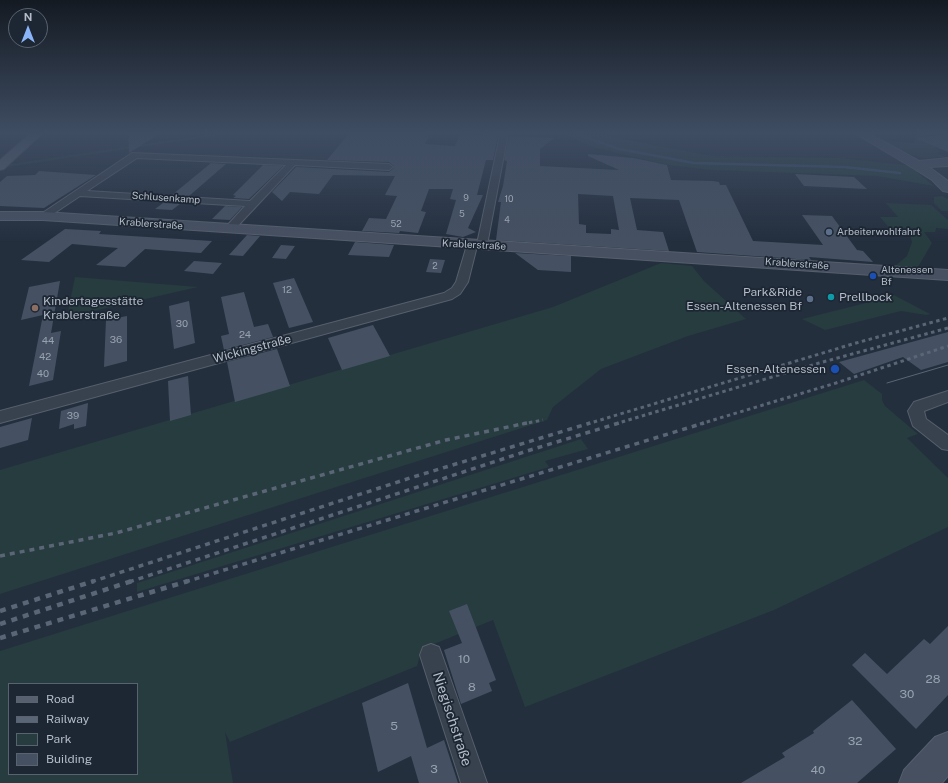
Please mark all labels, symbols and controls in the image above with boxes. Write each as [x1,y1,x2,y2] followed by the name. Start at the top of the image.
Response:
[8,8,48,48] north arrow
[24,11,32,23] text: N
[131,190,201,206] street label: Schlusenkamp
[463,193,469,203] house number: 9
[504,194,514,204] house number: 10
[459,209,465,219] house number: 5
[504,215,510,225] house number: 4
[119,216,183,232] street label: Krablerstraße
[390,219,402,229] house number: 52
[837,226,920,238] place label: Arbeiterwohlfahrt
[824,227,834,237] marker: Arbeiterwohlfahrt
[442,237,506,253] street label: Krablerstraße
[765,256,829,272] street label: Krablerstraße
[432,261,438,271] house number: 2
[881,264,933,288] place label: Altenessen Bf
[868,271,878,281] marker: Altenessen Bf
[282,284,292,296] house number: 12
[686,285,802,313] place label: Park&Ride Essen-Altenessen Bf
[839,290,892,304] place label: Prellbock
[826,292,836,302] marker: Prellbock
[43,294,143,322] place label: Kindertagesstätte Krablerstraße
[805,294,815,304] marker: Park&Ride Essen-Altenessen Bf
[30,303,40,313] marker: Kindertagesstätte Krablerstraße
[176,318,188,330] house number: 30
[239,329,251,341] house number: 24
[211,332,293,366] street label: Wickingstraße
[110,334,122,346] house number: 36
[42,335,54,347] house number: 44
[39,351,51,363] house number: 42
[726,362,826,376] place label: Essen-Altenessen
[829,363,841,375] marker: Essen-Altenessen
[37,368,49,380] house number: 40
[67,410,79,422] house number: 39
[458,652,470,666] house number: 10
[429,670,475,768] street label: Niegischstraße
[926,672,940,686] house number: 28
[468,680,476,694] house number: 8
[8,683,138,775] legend
[900,687,914,701] house number: 30
[46,692,74,706] text: Road
[46,712,89,726] text: Railway
[390,719,398,733] house number: 5
[46,732,72,746] text: Park
[848,734,862,748] house number: 32
[46,752,92,766] text: Building
[430,762,438,776] house number: 3
[811,763,825,777] house number: 40

